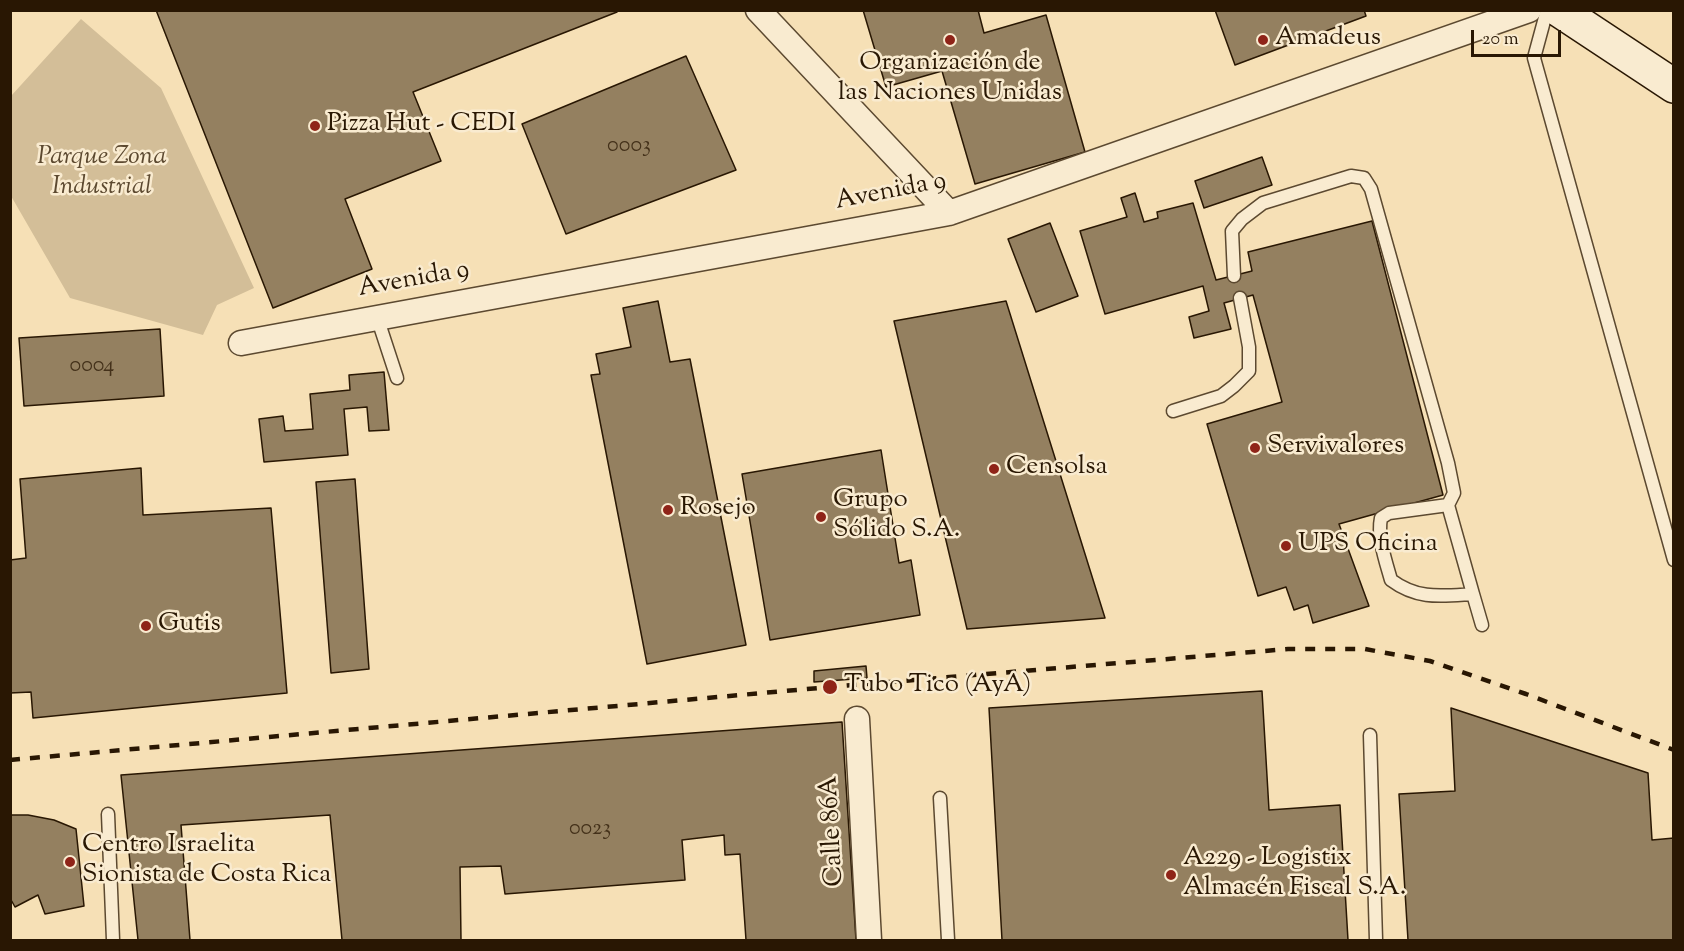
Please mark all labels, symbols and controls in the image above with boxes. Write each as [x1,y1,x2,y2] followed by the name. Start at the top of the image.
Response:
[1474,18,1564,56] scale bar
[1275,24,1381,56] place label: Amadeus
[1482,27,1519,53] text: 20 m
[943,33,957,47] marker: Organización de las Naciones Unidas
[1256,33,1270,47] marker: Amadeus
[838,49,1062,110] place label: Organización de las Naciones Unidas
[327,110,516,142] place label: Pizza Hut - CEDI
[308,119,322,133] marker: Pizza Hut - CEDI
[607,134,651,160] house number: 0003
[37,143,167,204] park label: Parque Zona Industrial
[833,167,949,219] street label: Avenida 9
[356,256,472,306] street label: Avenida 9
[70,354,114,380] house number: 0004
[1267,432,1404,464] place label: Servivalores
[1248,441,1262,455] marker: Servivalores
[1006,453,1107,485] place label: Censolsa
[987,462,1001,476] marker: Censolsa
[833,486,960,548] place label: Grupo Sólido S.A.
[680,494,756,526] place label: Rosejo
[661,503,675,517] marker: Rosejo
[814,510,828,524] marker: Grupo Sólido S.A.
[1298,530,1438,562] place label: UPS Oficina
[1279,539,1293,553] marker: UPS Oficina
[158,610,221,642] place label: Gutis
[139,619,153,633] marker: Gutis
[844,671,1031,703] place label: Tubo Tico (AyA)
[821,678,839,696] marker: Tubo Tico (AyA)
[816,775,852,887] street label: Calle 86A
[569,817,611,843] house number: 0023
[82,831,331,892] place label: Centro Israelita Sionista de Costa Rica
[1183,844,1406,906] place label: A229 - Logistix Almacén Fiscal S.A.
[63,855,77,869] marker: Centro Israelita Sionista de Costa Rica
[1164,868,1178,882] marker: A229 - Logistix Almacén Fiscal S.A.

